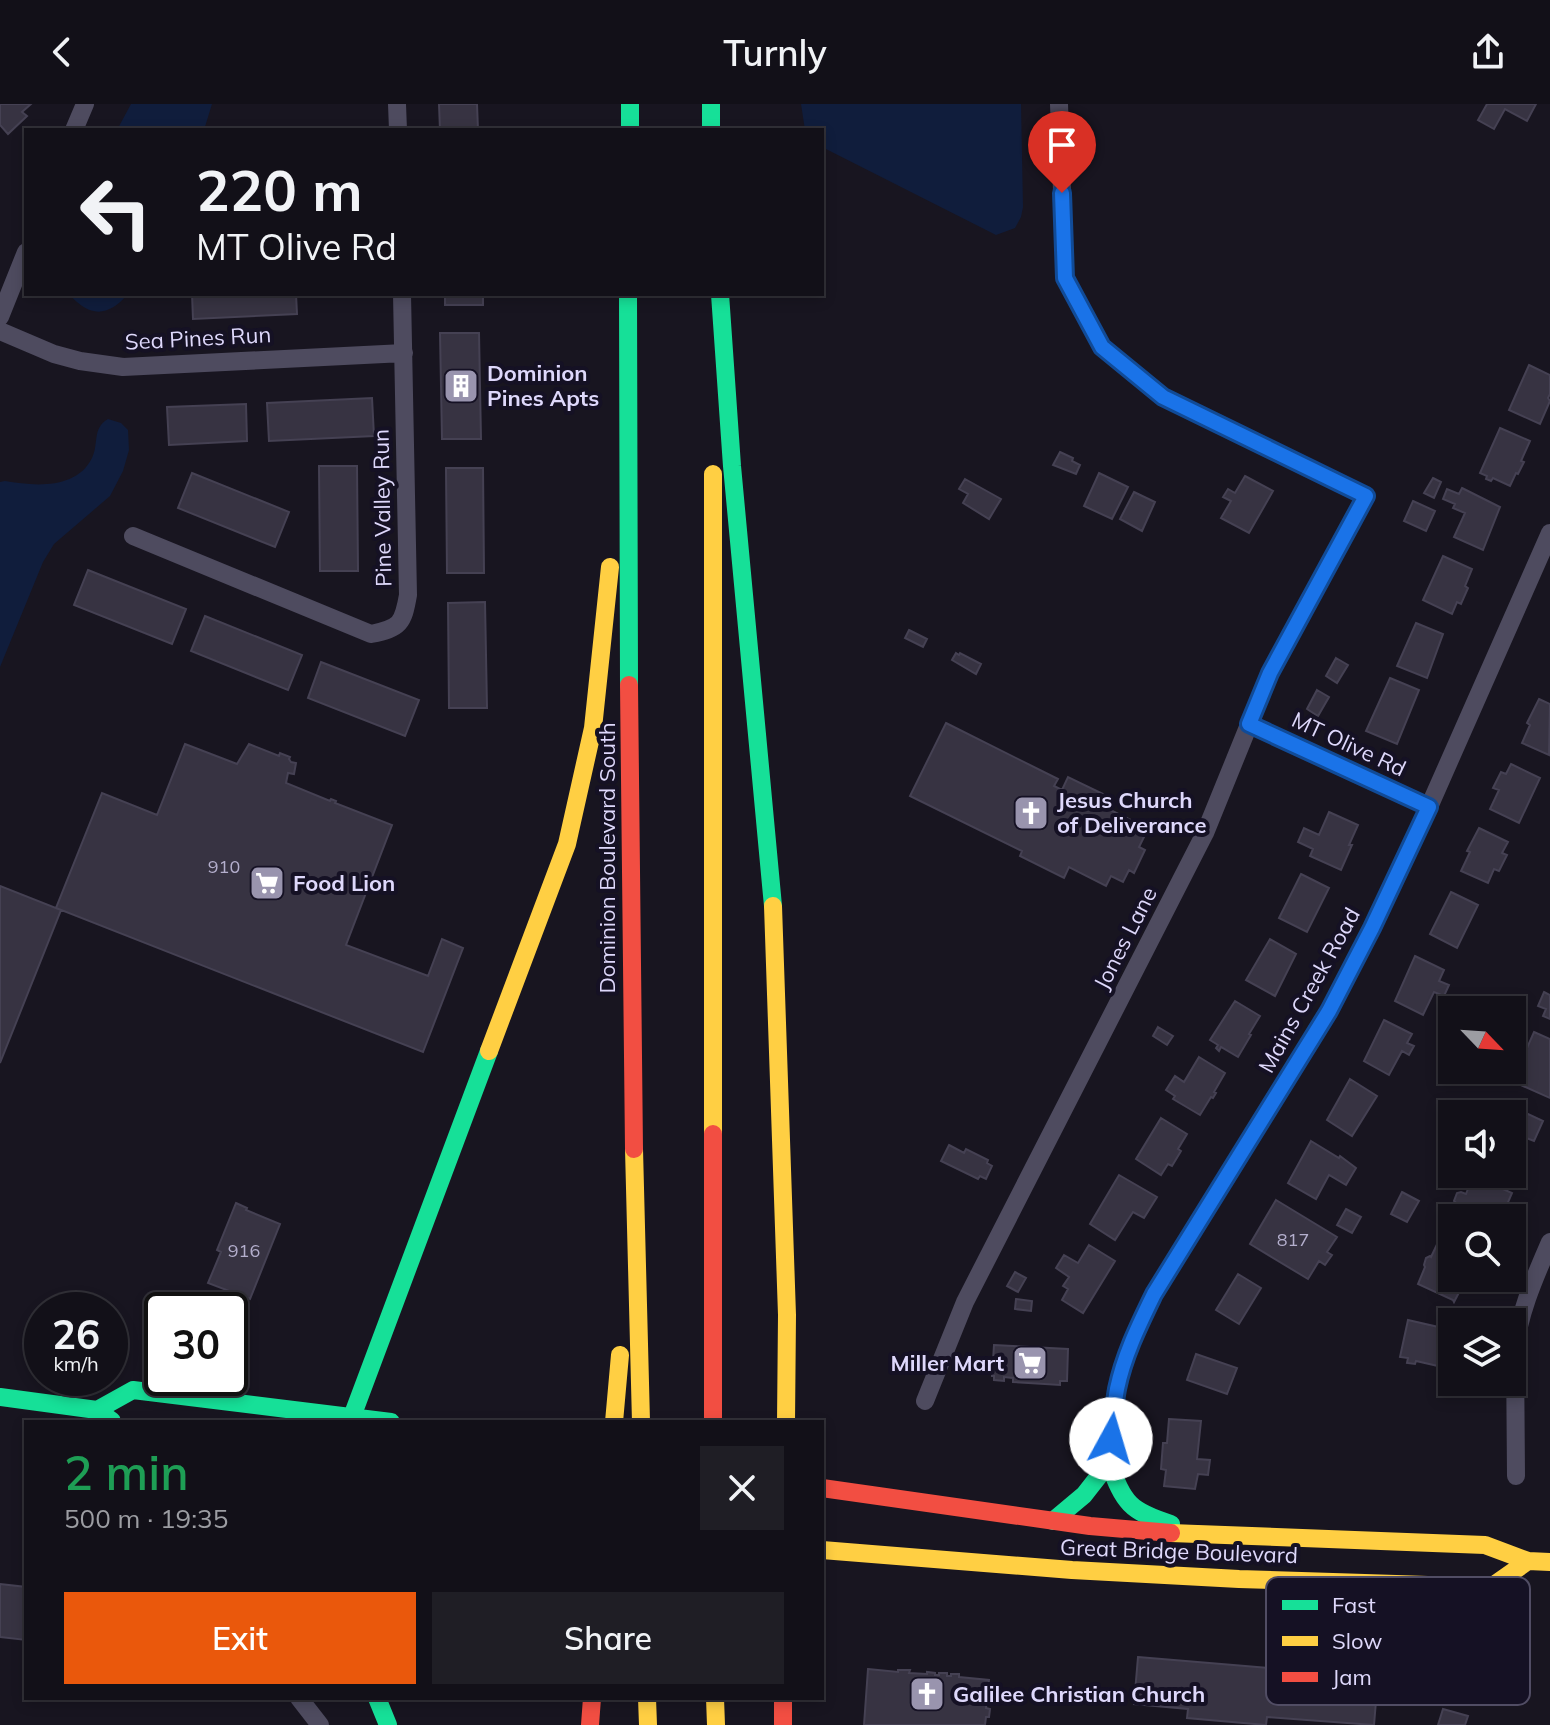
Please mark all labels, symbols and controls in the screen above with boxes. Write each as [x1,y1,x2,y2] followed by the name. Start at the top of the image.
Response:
[40,30,84,74] icon: back
[723,30,827,75] text: Turnly
[1466,30,1510,74] icon: share
[1028,111,1096,193] pin
[1040,123,1084,167] icon: arrive
[196,155,363,225] text: 220 m
[64,160,168,264] icon: left
[196,224,397,269] text: MT Olive Rd
[124,320,272,356] street label: Sea Pines Run
[487,359,599,412] place label: Dominion Pines Apts
[442,367,480,405] building icon: Dominion Pines Apts
[367,429,397,587] street label: Pine Valley Run
[1287,705,1411,783] street label: MT Olive Rd
[593,722,621,994] street label: Dominion Boulevard South
[1057,786,1207,839] place label: Jesus Church of Deliverance
[1012,794,1050,832] church icon: Jesus Church of Deliverance
[208,855,240,878] house number: 910
[248,864,286,902] supermarket icon: Food Lion
[293,869,395,897] place label: Food Lion
[1087,882,1163,994] street label: Jones Lane
[1252,902,1366,1078] street label: Mains Creek Road
[1438,996,1526,1084] north arrow
[1438,996,1526,1396] map controls
[1438,1100,1526,1188] button: sound
[1438,1204,1526,1292] button: search
[1277,1228,1309,1251] house number: 817
[228,1239,260,1262] house number: 916
[144,1292,248,1396] speed limit sign: 30
[1438,1308,1526,1396] button: layers
[52,1309,100,1359] text: 26
[1011,1344,1049,1382] supermarket icon: Miller Mart
[891,1349,1004,1377] place label: Miller Mart
[53,1351,99,1376] text: km/h
[1069,1397,1153,1481] position arrow
[64,1442,189,1502] text: 2 min
[700,1446,784,1530] button: close
[64,1502,228,1535] text: 500 m · 19:35
[1060,1533,1298,1569] street label: Great Bridge Boulevard
[1266,1577,1530,1705] legend
[1332,1591,1376,1619] text: Fast
[64,1592,416,1684] button: Exit
[432,1592,784,1684] button: Share
[1332,1627,1382,1655] text: Slow
[1332,1663,1372,1691] text: Jam
[908,1675,946,1713] church icon: Galilee Christian Church
[953,1680,1205,1708] place label: Galilee Christian Church

